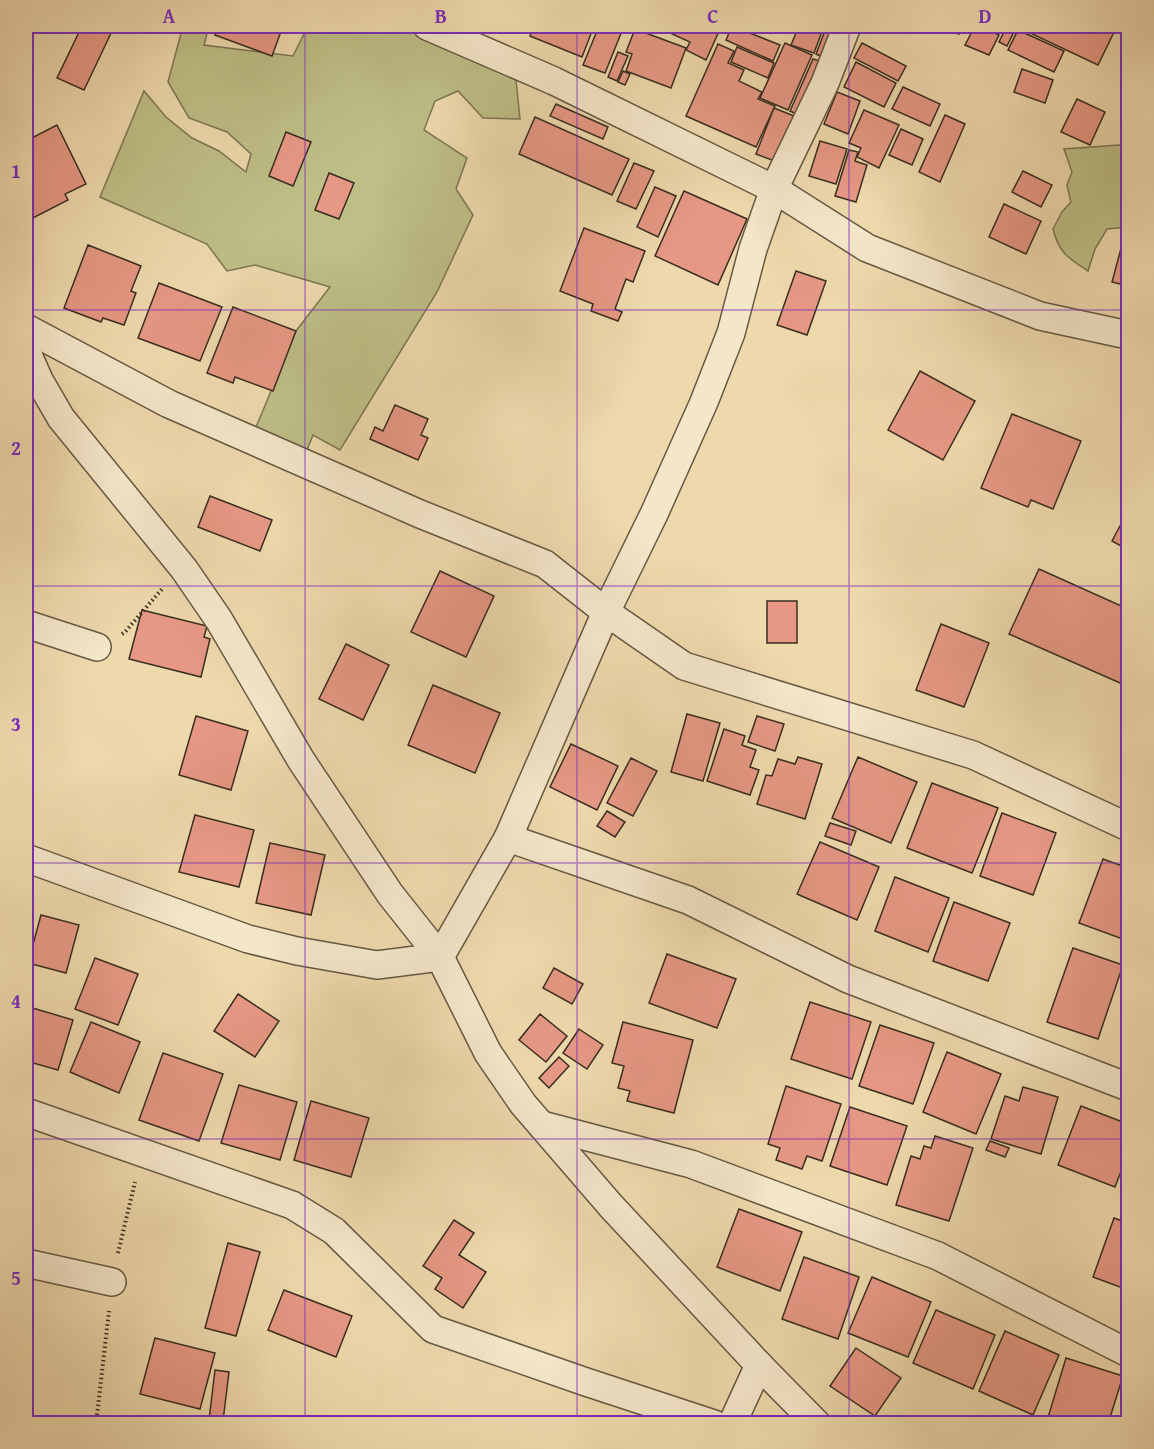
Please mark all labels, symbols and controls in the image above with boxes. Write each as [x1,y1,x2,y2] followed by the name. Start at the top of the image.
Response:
[163,1,176,30] text: A
[435,1,447,30] text: B
[707,1,719,30] text: C
[978,1,992,30] text: D
[11,156,21,185] text: 1
[11,433,21,462] text: 2
[11,709,21,738] text: 3
[11,986,21,1015] text: 4
[11,1263,21,1292] text: 5

